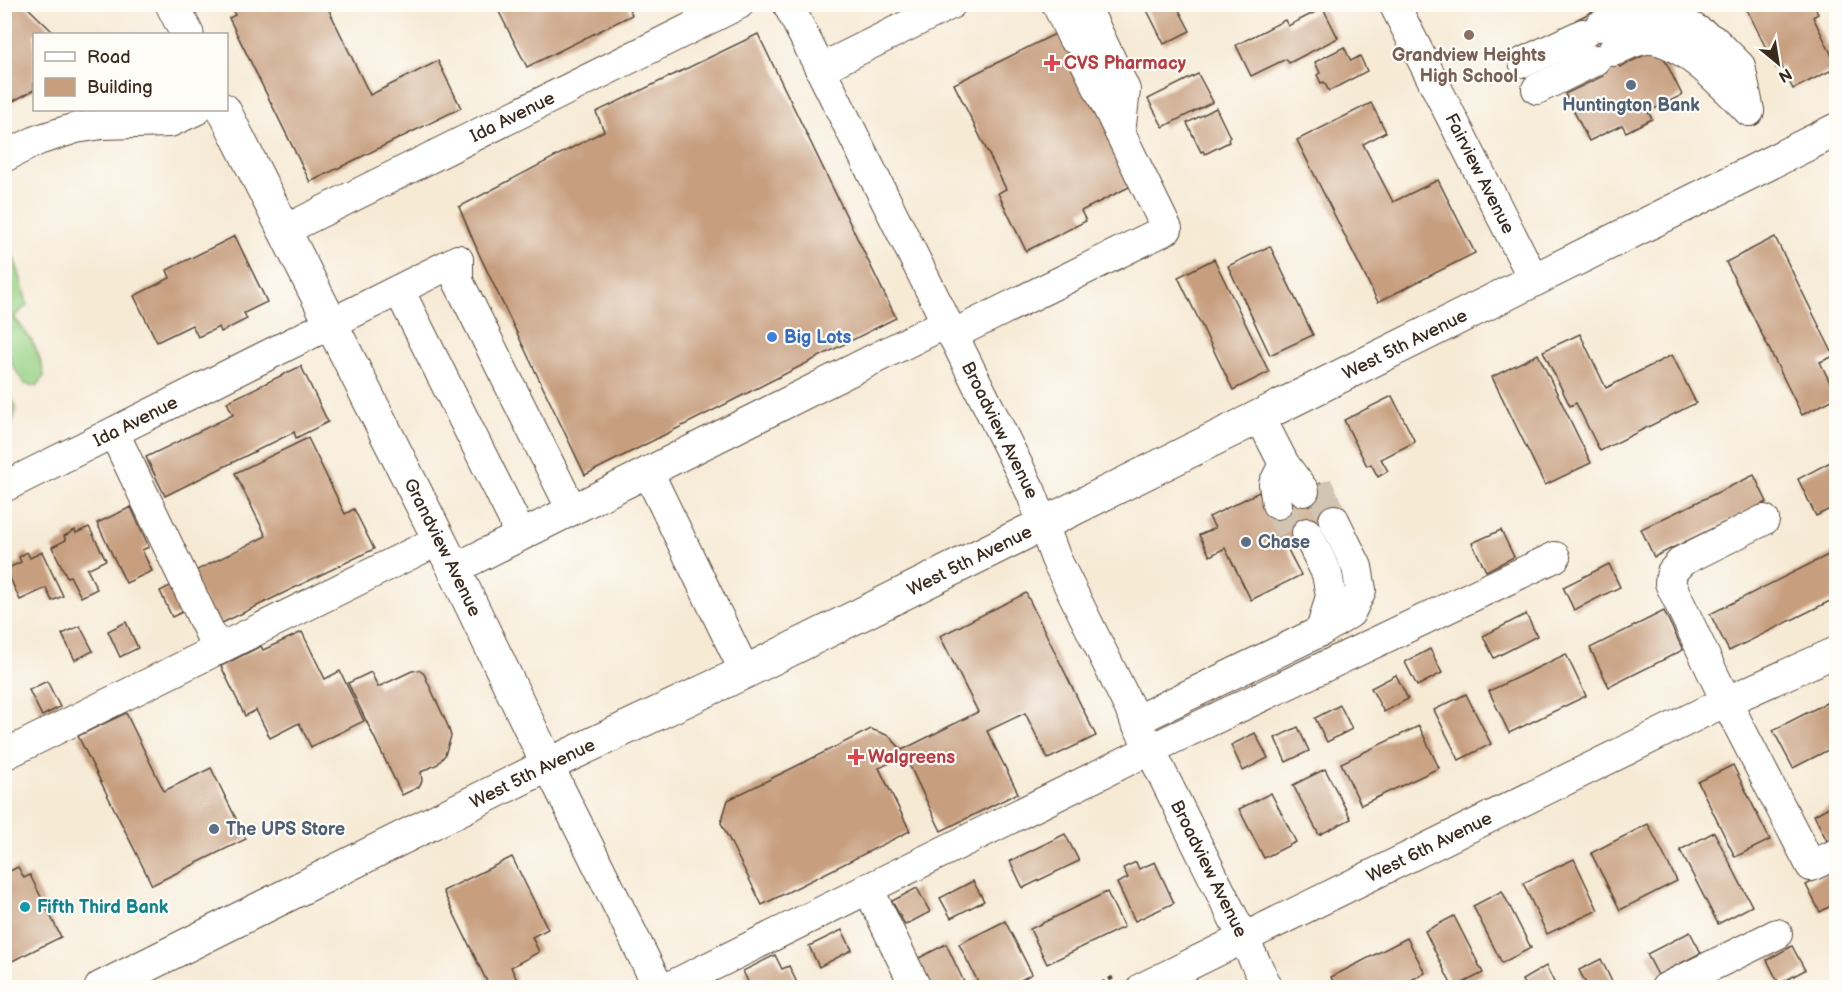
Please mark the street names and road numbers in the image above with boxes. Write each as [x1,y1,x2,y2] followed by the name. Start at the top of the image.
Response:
[467,87,558,147] street label: Ida Avenue
[1441,110,1519,237] street label: Fairview Avenue
[1339,304,1471,384] street label: West 5th Avenue
[957,358,1043,502] street label: Broadview Avenue
[90,391,181,451] street label: Ida Avenue
[400,475,486,620] street label: Grandview Avenue
[904,521,1036,600] street label: West 5th Avenue
[467,734,599,813] street label: West 5th Avenue
[1166,797,1252,941] street label: Broadview Avenue
[1363,807,1496,887] street label: West 6th Avenue

